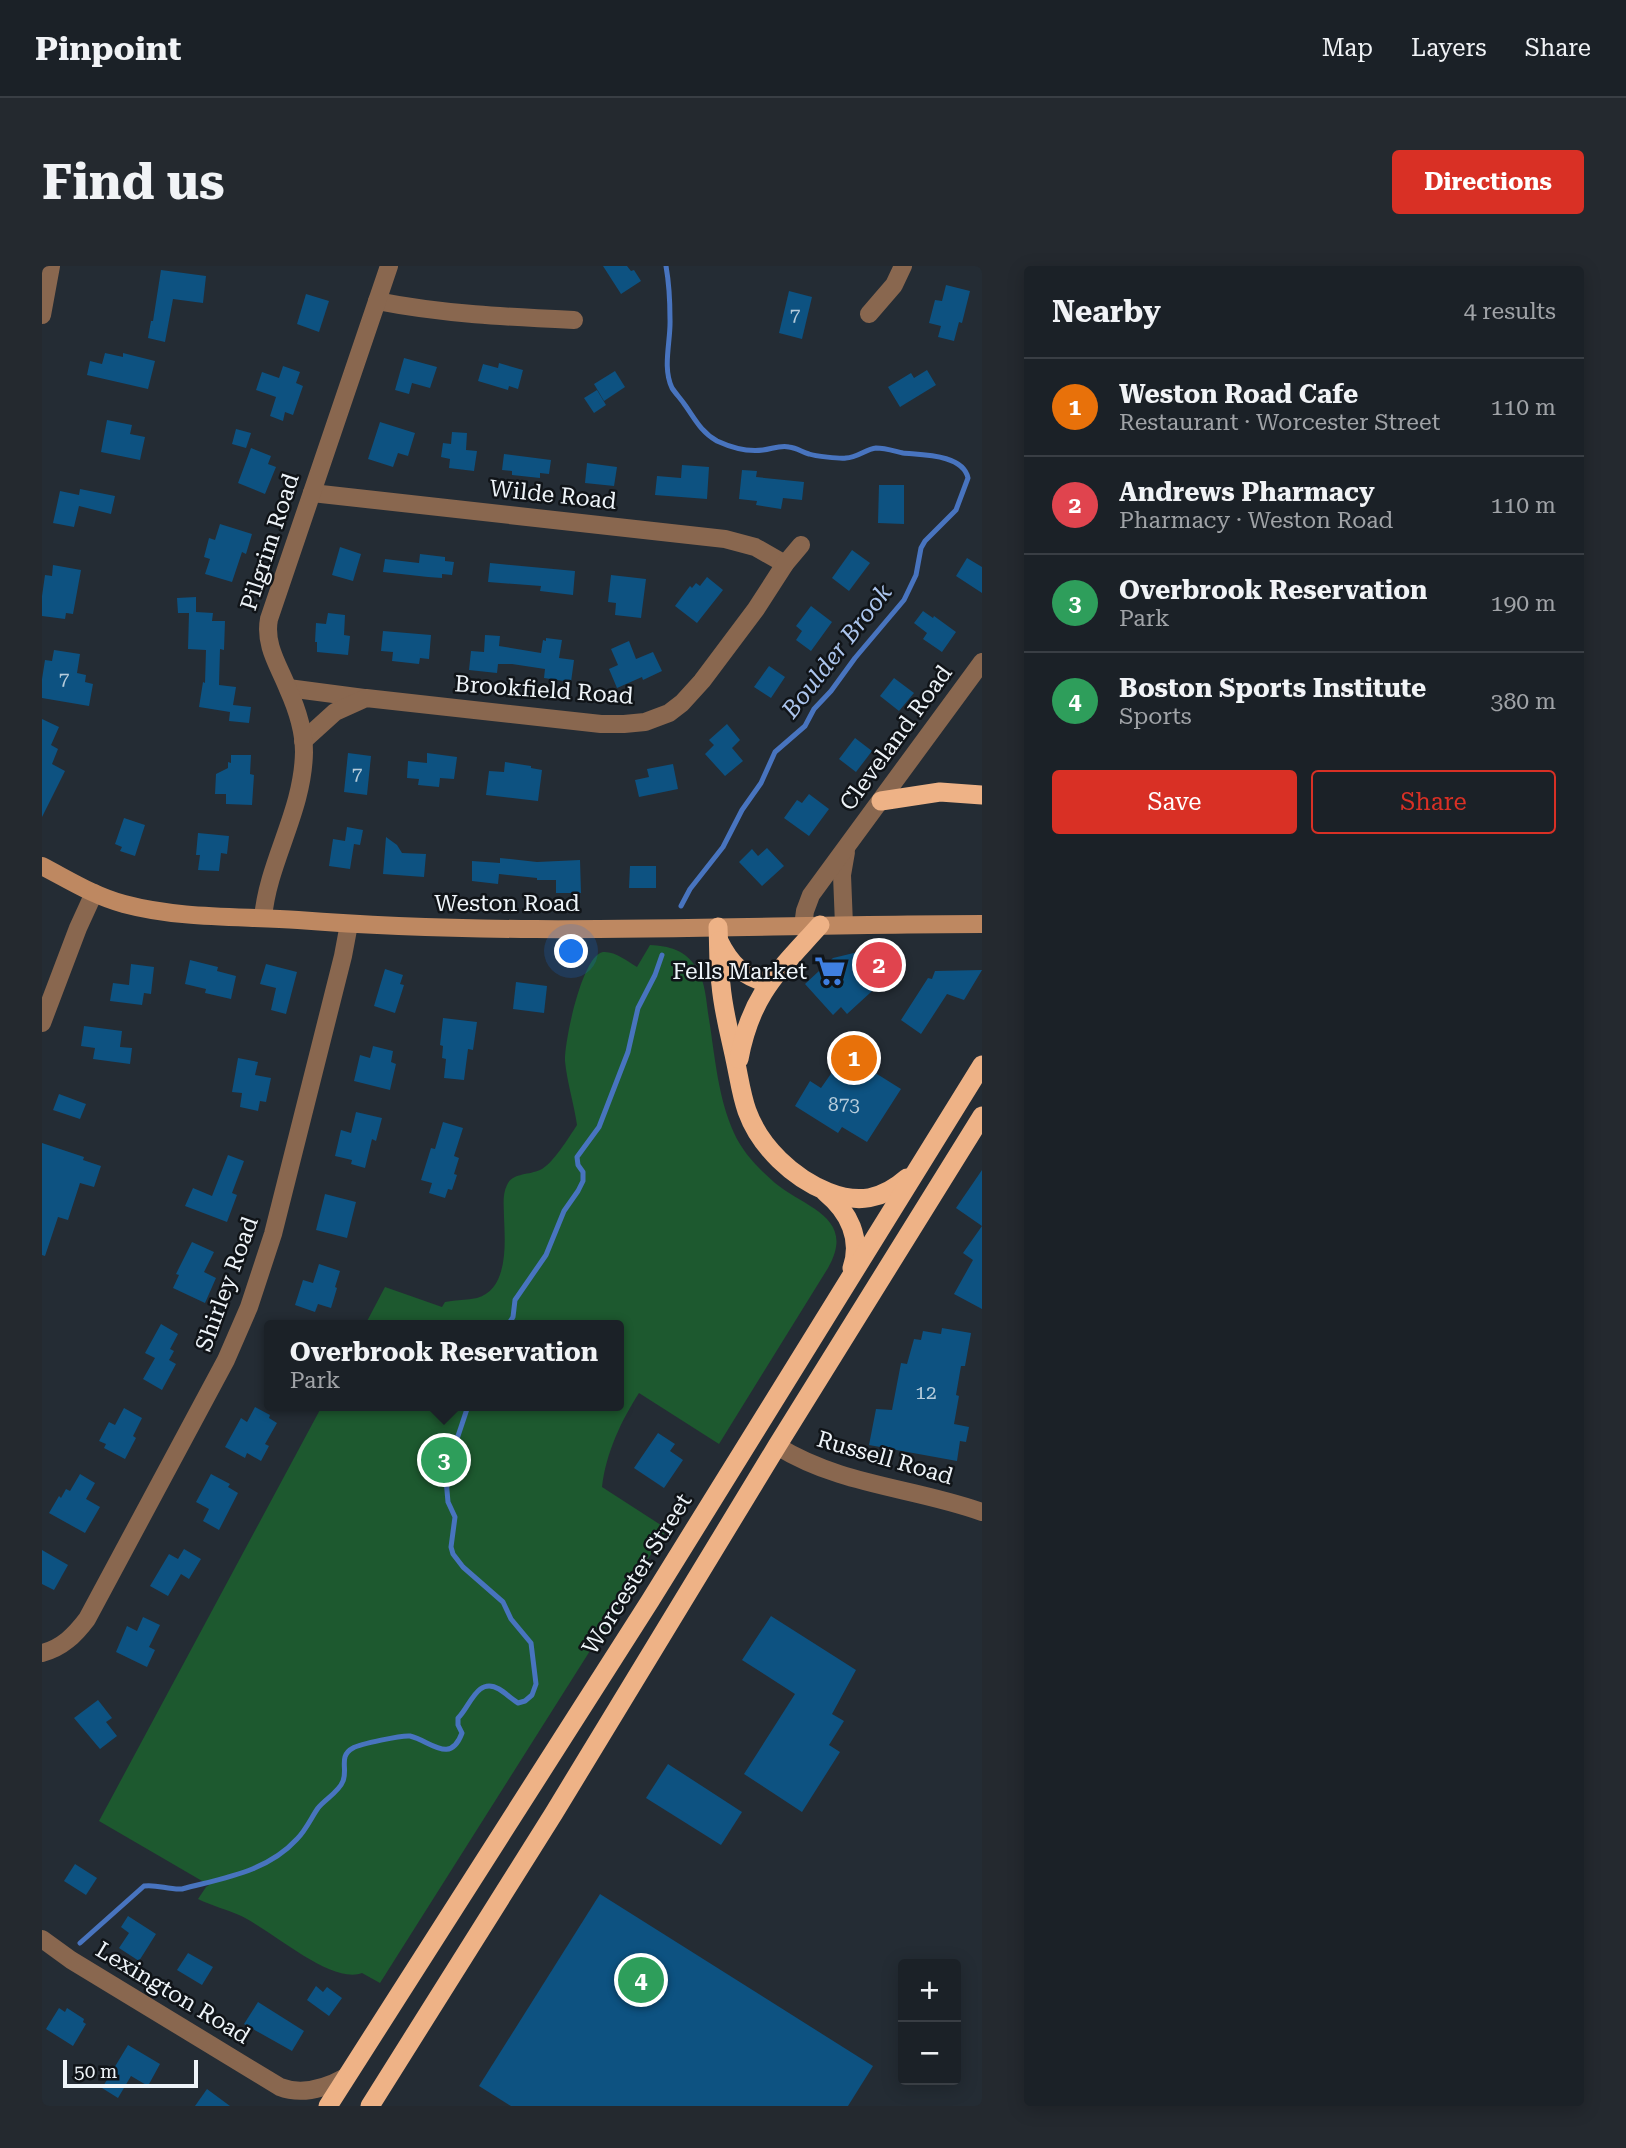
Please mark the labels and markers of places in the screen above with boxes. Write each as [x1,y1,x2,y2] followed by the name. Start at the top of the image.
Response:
[856,939,902,991] pin: 2
[813,954,847,988] supermarket icon: Fells Market
[672,958,807,985] place label: Fells Market
[831,1032,877,1084] pin: 1
[421,1434,467,1486] pin: 3
[618,1954,664,2006] pin: 4

